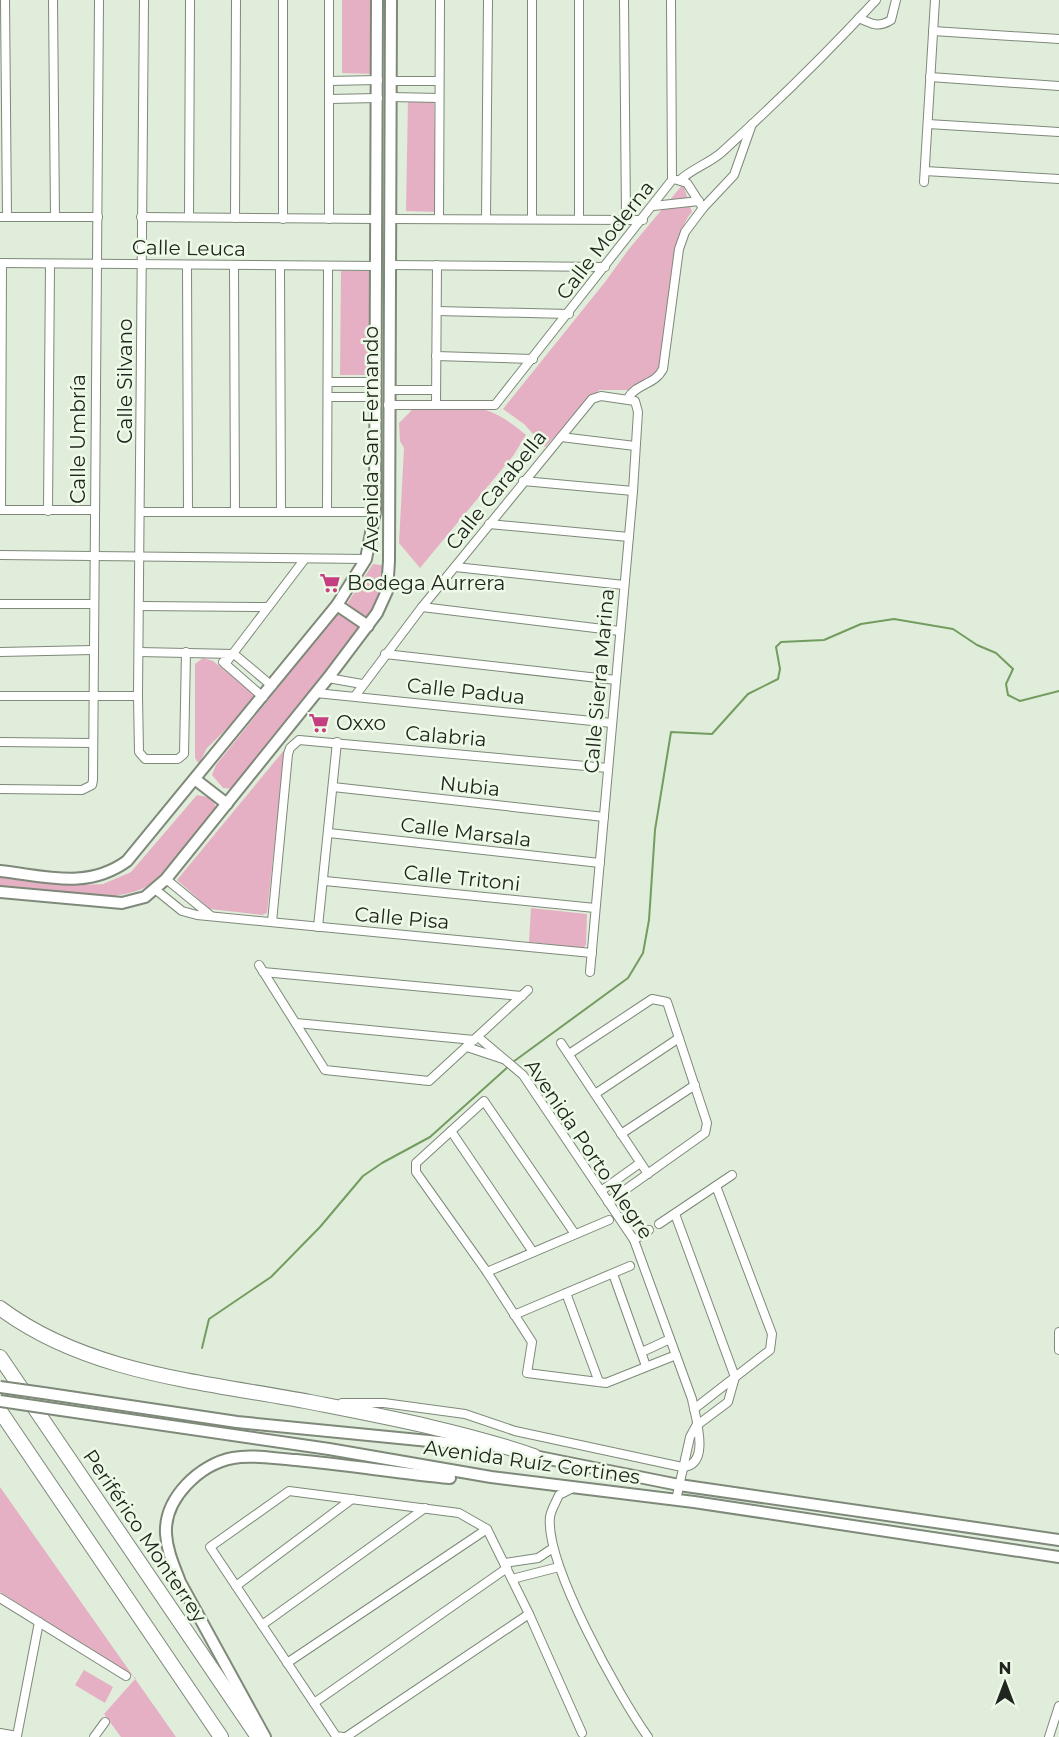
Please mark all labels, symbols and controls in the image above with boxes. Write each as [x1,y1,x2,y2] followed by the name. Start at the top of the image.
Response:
[551,176,659,304] street label: Calle Moderna
[132,235,246,261] street label: Calle Leuca
[113,318,137,444] street label: Calle Silvano
[359,326,383,552] street label: Avenida San Fernando
[66,374,90,504] street label: Calle Umbría
[440,425,552,555] street label: Calle Carabella
[318,571,342,595] supermarket icon: Bodega Aurrera
[347,571,505,595] place label: Bodega Aurrera
[579,588,619,774] street label: Calle Sierra Marina
[406,673,526,709] street label: Calle Padua
[307,711,331,735] supermarket icon: Oxxo
[336,711,386,735] place label: Oxxo
[404,720,488,752] street label: Calabria
[439,771,501,801] street label: Nubia
[399,812,533,852] street label: Calle Marsala
[402,860,522,896] street label: Calle Tritoni
[354,902,450,934] street label: Calle Pisa
[520,1055,658,1243] street label: Avenida Porto Alegre
[422,1435,642,1489] street label: Avenida Ruíz Cortines
[78,1445,212,1627] street label: Periférico Monterrey
[975,1653,1035,1713] north arrow
[999,1659,1011,1678] text: N

